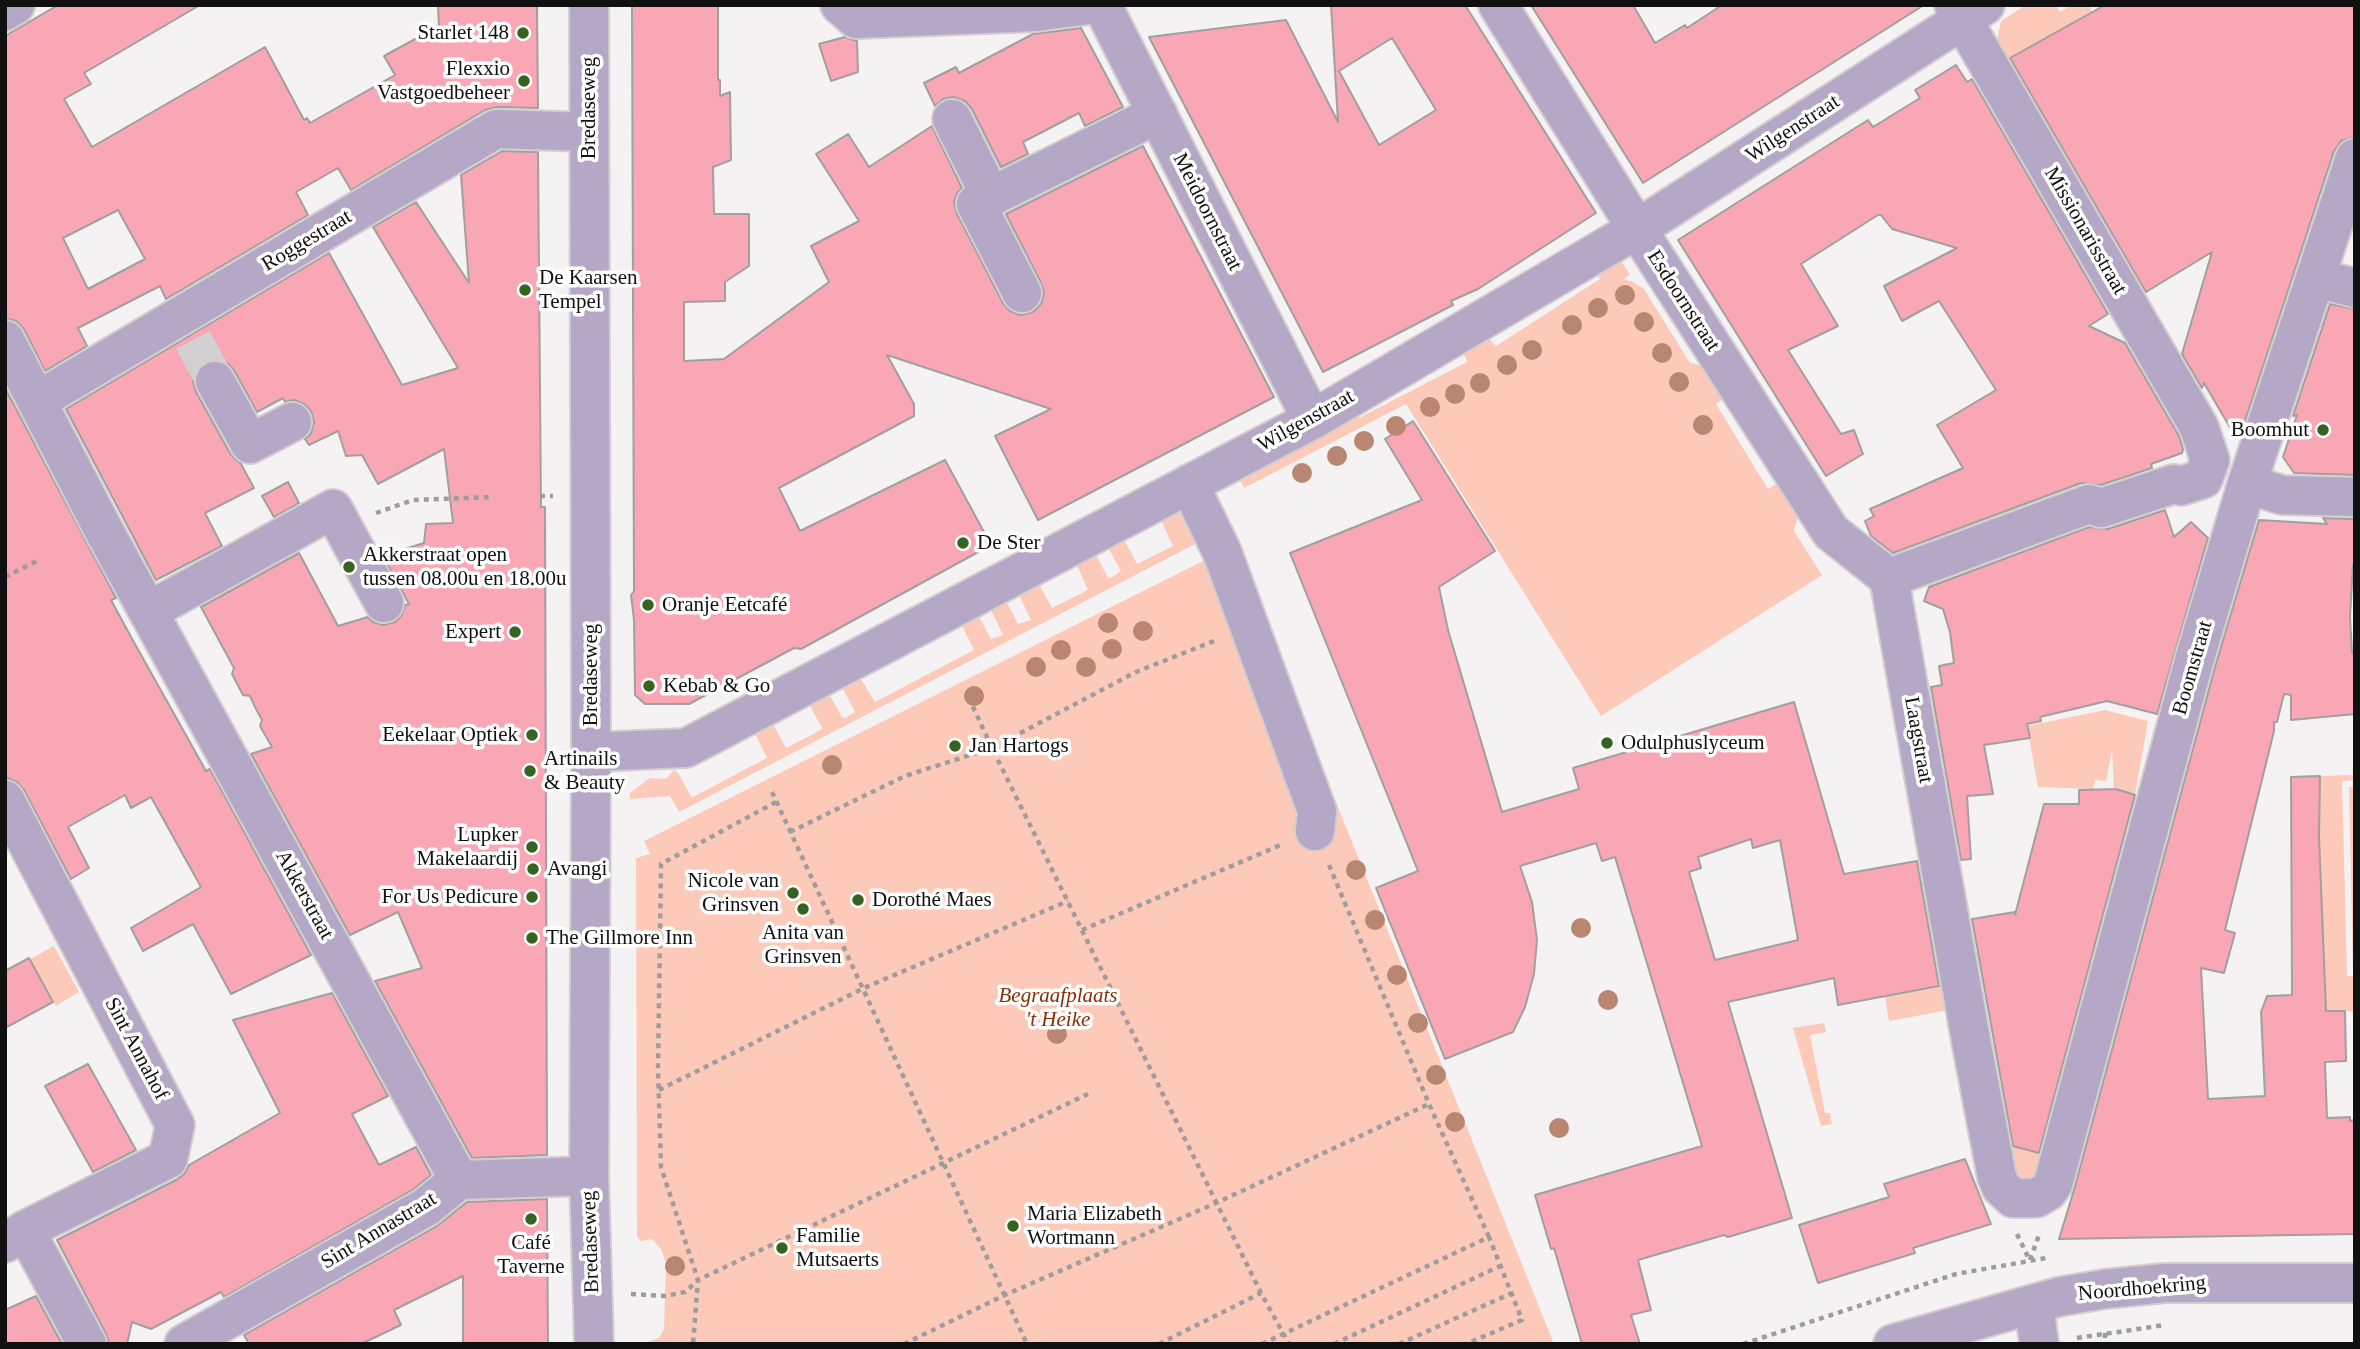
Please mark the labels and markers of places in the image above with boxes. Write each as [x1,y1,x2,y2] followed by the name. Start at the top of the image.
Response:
[417,20,509,46] place label: Starlet 148
[515,25,531,41] marker: Starlet 148
[377,56,510,106] place label: Flexxio Vastgoedbeheer
[516,73,532,89] marker: Flexxio Vastgoedbeheer
[539,265,638,315] place label: De Kaarsen Tempel
[517,282,533,298] marker: De Kaarsen Tempel
[2231,417,2309,443] place label: Boomhut
[2315,422,2331,438] marker: Boomhut
[977,530,1041,556] place label: De Ster
[955,535,971,551] marker: De Ster
[363,542,567,592] place label: Akkerstraat open tussen 08.00u en 18.00u
[341,559,357,575] marker: Akkerstraat open tussen 08.00u en 18.00u
[662,592,787,618] place label: Oranje Eetcafé
[640,597,656,613] marker: Oranje Eetcafé
[445,619,501,645] place label: Expert
[507,624,523,640] marker: Expert
[663,673,770,699] place label: Kebab & Go
[641,678,657,694] marker: Kebab & Go
[382,722,518,748] place label: Eekelaar Optiek
[524,727,540,743] marker: Eekelaar Optiek
[1621,730,1764,756] place label: Odulphuslyceum
[969,733,1069,759] place label: Jan Hartogs
[1599,735,1615,751] marker: Odulphuslyceum
[947,738,963,754] marker: Jan Hartogs
[544,746,625,796] place label: Artinails & Beauty
[522,763,538,779] marker: Artinails & Beauty
[417,822,518,872] place label: Lupker Makelaardij
[524,839,540,855] marker: Lupker Makelaardij
[547,856,607,882] place label: Avangi
[525,861,541,877] marker: Avangi
[687,868,779,918] place label: Nicole van Grinsven
[382,884,518,910] place label: For Us Pedicure
[785,885,801,901] marker: Nicole van Grinsven
[872,887,992,913] place label: Dorothé Maes
[524,889,540,905] marker: For Us Pedicure
[850,892,866,908] marker: Dorothé Maes
[795,901,811,917] marker: Anita van Grinsven
[762,920,844,970] place label: Anita van Grinsven
[546,925,693,951] place label: The Gillmore Inn
[524,930,540,946] marker: The Gillmore Inn
[1027,1201,1162,1251] place label: Maria Elizabeth Wortmann
[523,1211,539,1227] marker: Café Taverne
[1005,1218,1021,1234] marker: Maria Elizabeth Wortmann
[796,1223,879,1273] place label: Familie Mutsaerts
[497,1230,565,1280] place label: Café Taverne
[774,1240,790,1256] marker: Familie Mutsaerts

